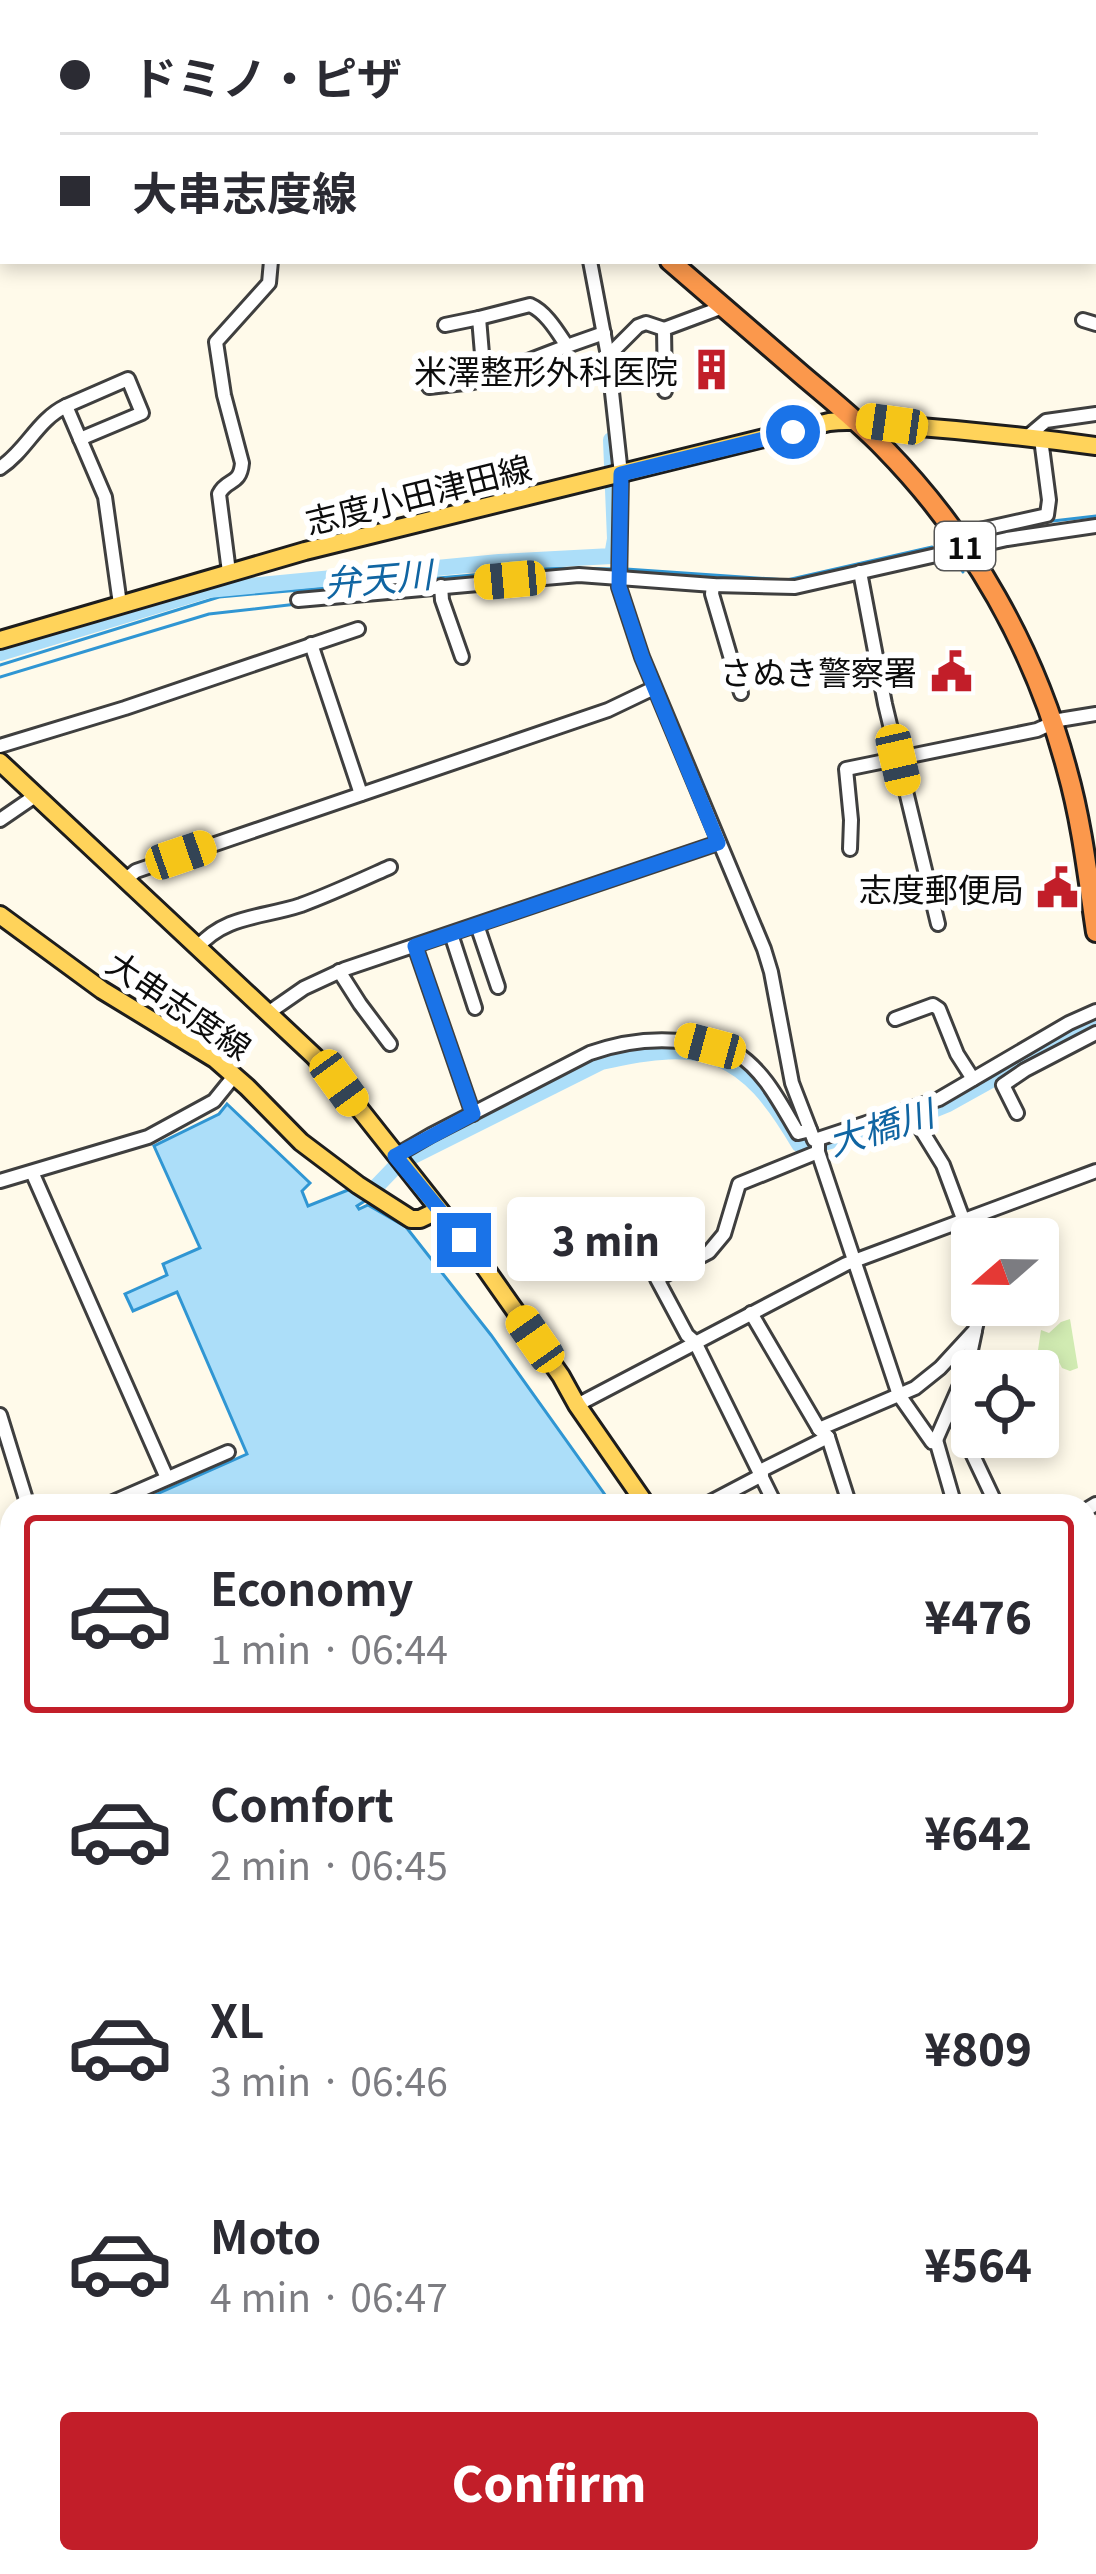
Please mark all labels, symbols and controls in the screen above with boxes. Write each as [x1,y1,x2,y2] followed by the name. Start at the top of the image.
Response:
[132,43,402,108] text: ドミノ・ピザ
[132,158,357,223] text: 大串志度線
[414,346,678,394] place label: 米澤整形外科医院
[689,347,735,393] building icon: 米澤整形外科医院
[854,401,930,447] car
[766,405,820,459] route start
[300,442,536,544] street label: 志度小田津田線
[935,522,995,570] road number: 11
[322,545,438,607] water label: 弁天川
[473,559,547,601] car
[720,647,917,695] place label: さぬき警察署
[928,648,974,694] public building icon: さぬき警察署
[872,721,924,799] car
[141,826,221,884] car
[859,864,1024,912] place label: 志度郵便局
[1035,865,1081,911] public building icon: 志度郵便局
[98,938,262,1070] street label: 大串志度線
[671,1019,749,1073] car
[303,1043,375,1123] car
[821,1083,943,1166] water label: 大橋川
[506,1198,704,1282] callout: 3 min
[552,1211,660,1267] text: 3 min
[437,1213,491,1267] route end
[951,1218,1059,1326] north arrow
[951,1218,1059,1458] map controls
[500,1299,570,1379] car
[951,1350,1059,1458] button: locate
[210,1554,413,1619] text: Economy
[66,1560,174,1668] icon: car
[924,1582,1032,1647] text: ¥476
[210,1619,448,1675] text: 1 min · 06:44
[210,1770,394,1835] text: Comfort
[66,1776,174,1884] icon: car
[924,1798,1032,1863] text: ¥642
[210,1835,448,1891] text: 2 min · 06:45
[210,1986,264,2051] text: XL
[66,1992,174,2100] icon: car
[924,2014,1032,2079] text: ¥809
[210,2051,448,2107] text: 3 min · 06:46
[210,2202,321,2267] text: Moto
[66,2208,174,2316] icon: car
[924,2230,1032,2295] text: ¥564
[210,2267,448,2323] text: 4 min · 06:47
[60,2412,1038,2550] button: Confirm

